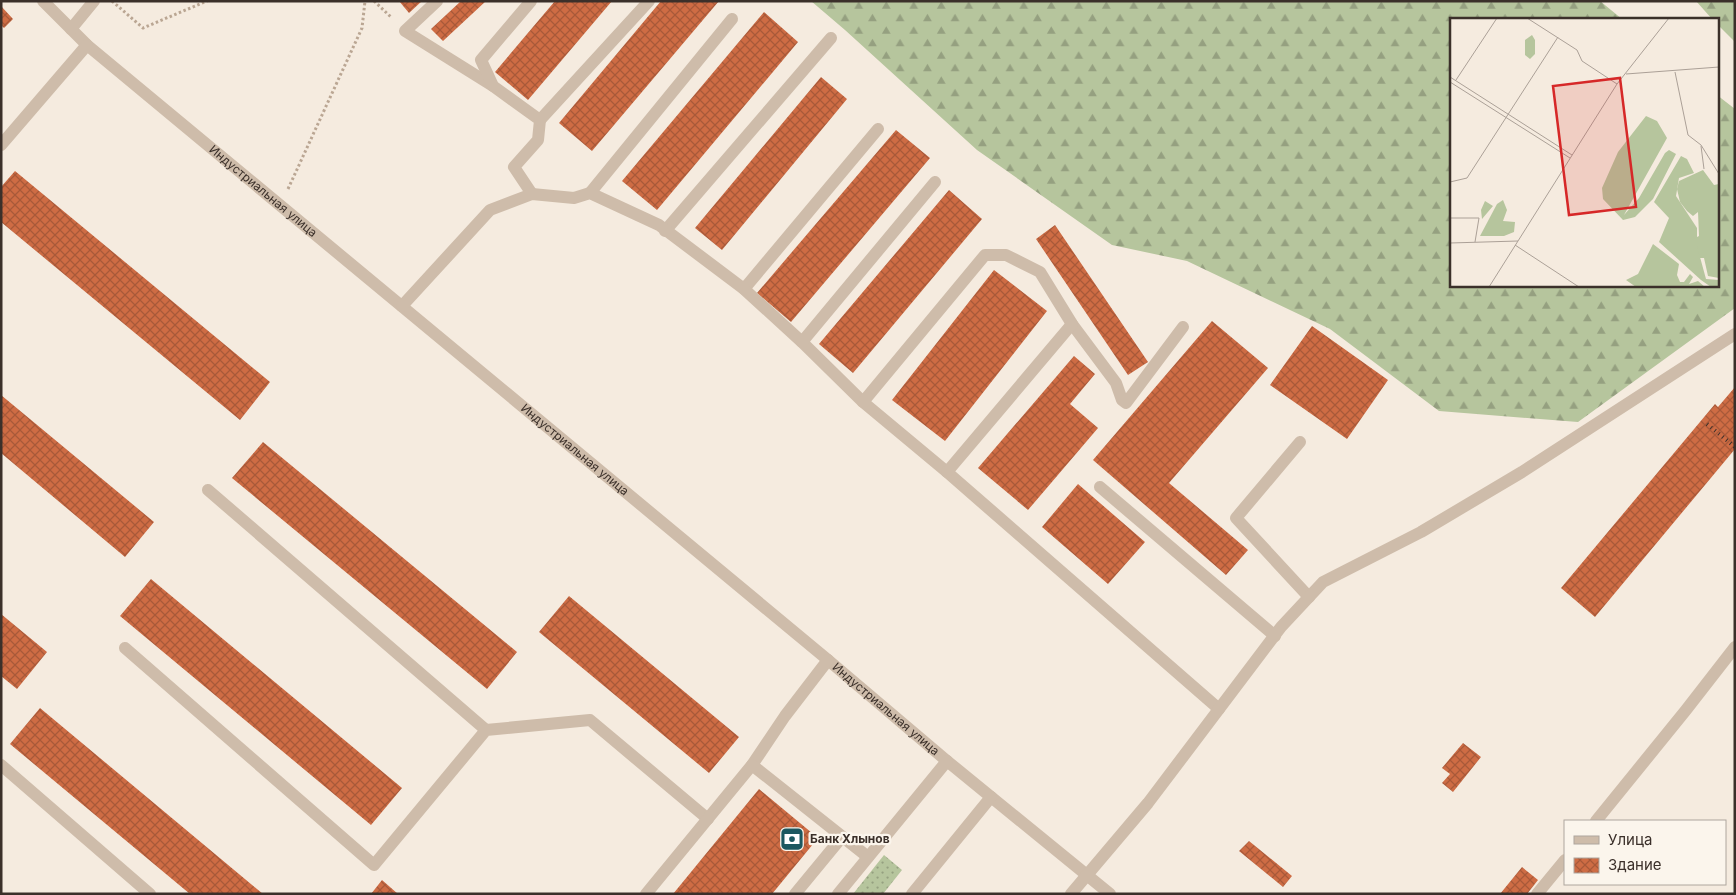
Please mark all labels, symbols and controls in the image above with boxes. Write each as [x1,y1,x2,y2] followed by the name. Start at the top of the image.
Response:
[1450,18,1718,286] inset map
[206,142,320,240] street label: Индустриальная улица
[518,400,632,498] street label: Индустриальная улица
[830,659,943,758] street label: Индустриальная улица
[1564,820,1726,885] legend
[779,826,805,852] bank icon: Банк Хлынов
[1608,830,1652,849] text: Улица
[810,831,890,846] place label: Банк Хлынов
[1608,855,1662,874] text: Здание

